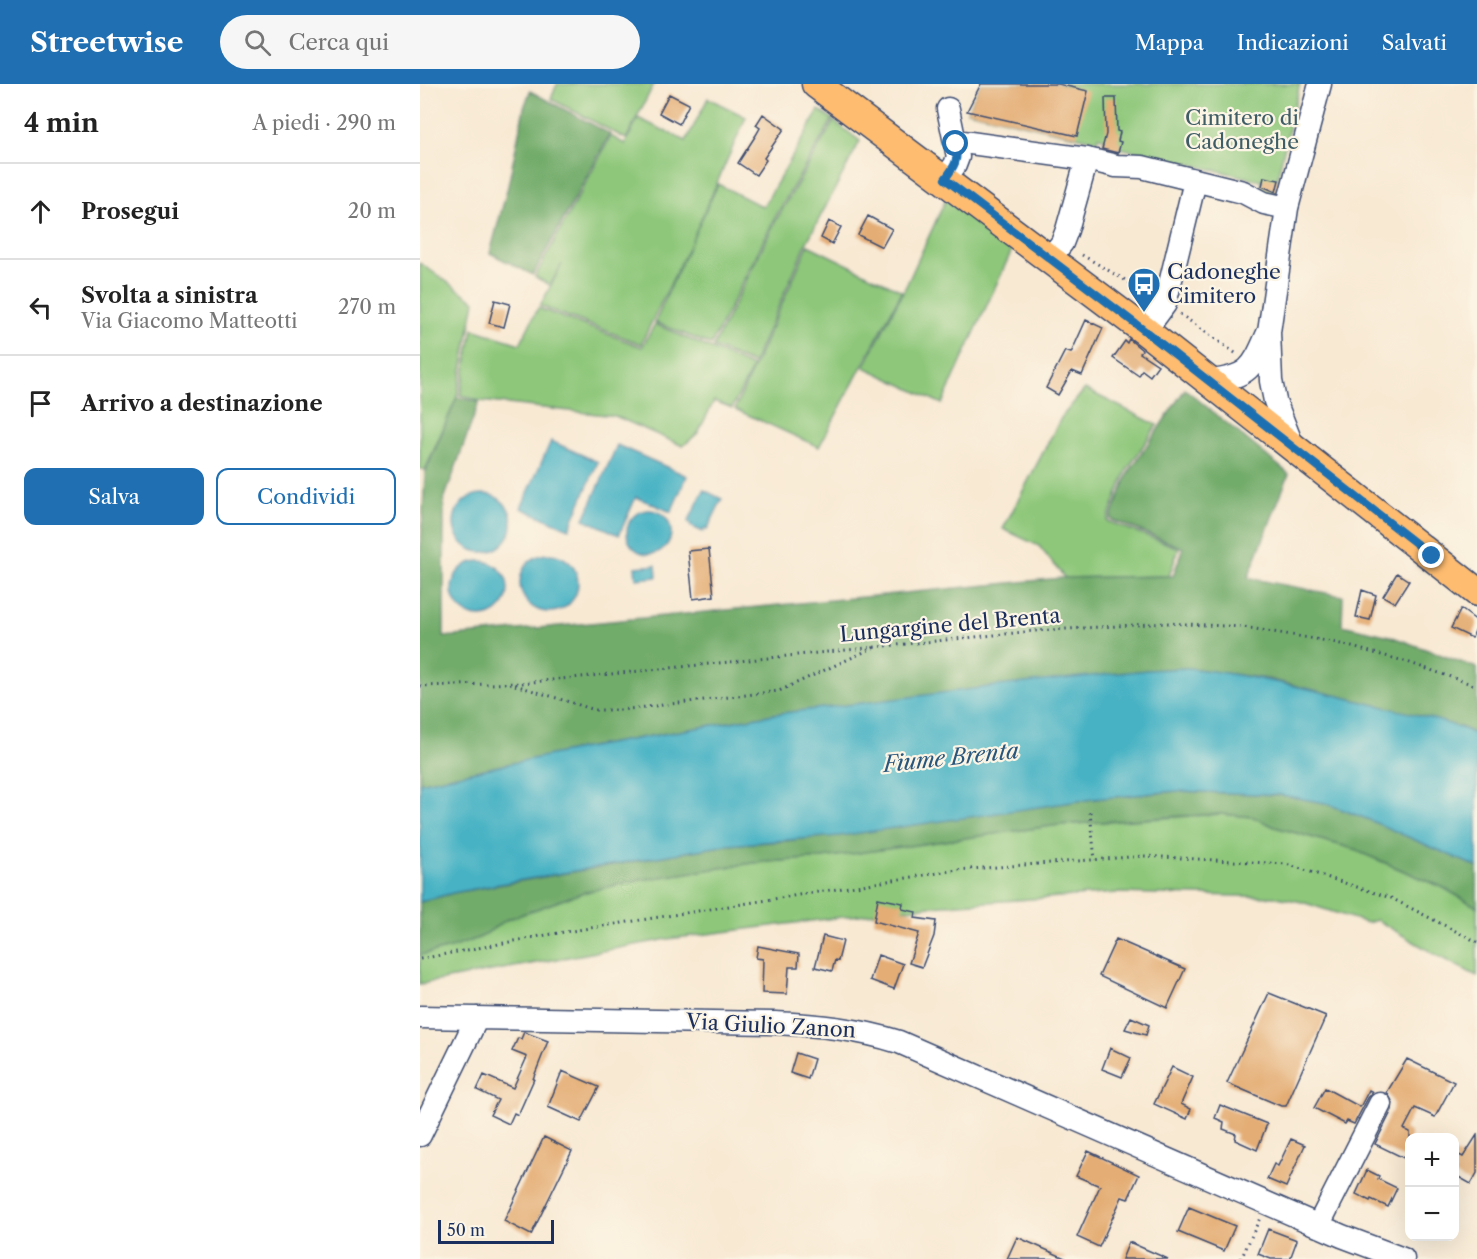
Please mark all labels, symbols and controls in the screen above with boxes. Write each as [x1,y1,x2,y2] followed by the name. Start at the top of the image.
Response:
[220,15,640,69] search box
[30,25,184,59] text: Streetwise
[241,26,274,59] icon: search
[289,29,389,56] text: Cerca qui
[1135,30,1204,55] text: Mappa
[1237,30,1349,55] text: Indicazioni
[1382,30,1447,55] text: Salvati
[1185,105,1299,154] park label: Cimitero di Cadoneghe
[24,107,99,139] text: 4 min
[253,111,396,135] text: A piedi · 290 m
[942,130,968,156] route start
[24,195,57,228] icon: ahead
[81,198,179,225] text: Prosegui
[348,199,396,223] text: 20 m
[1167,259,1281,308] place label: Cadoneghe Cimitero
[1126,266,1162,313] bus stop icon: Cadoneghe Cimitero
[81,282,258,309] text: Svolta a sinistra
[24,291,57,324] icon: left
[338,295,396,319] text: 270 m
[81,309,297,333] text: Via Giacomo Matteotti
[24,387,57,420] icon: arrive
[81,390,323,417] text: Arrivo a destinazione
[24,468,204,525] button: Salva
[216,468,396,525] button: Condividi
[1418,542,1444,568] route end
[838,602,1062,647] street label: Lungargine del Brenta
[880,737,1020,778] water label: Fiume Brenta
[685,1009,856,1042] street label: Via Giulio Zanon
[1405,1133,1459,1241] map controls
[1405,1133,1459,1187] button: +
[1405,1187,1459,1241] button: −
[438,1217,554,1244] scale bar
[447,1220,485,1240] text: 50 m

